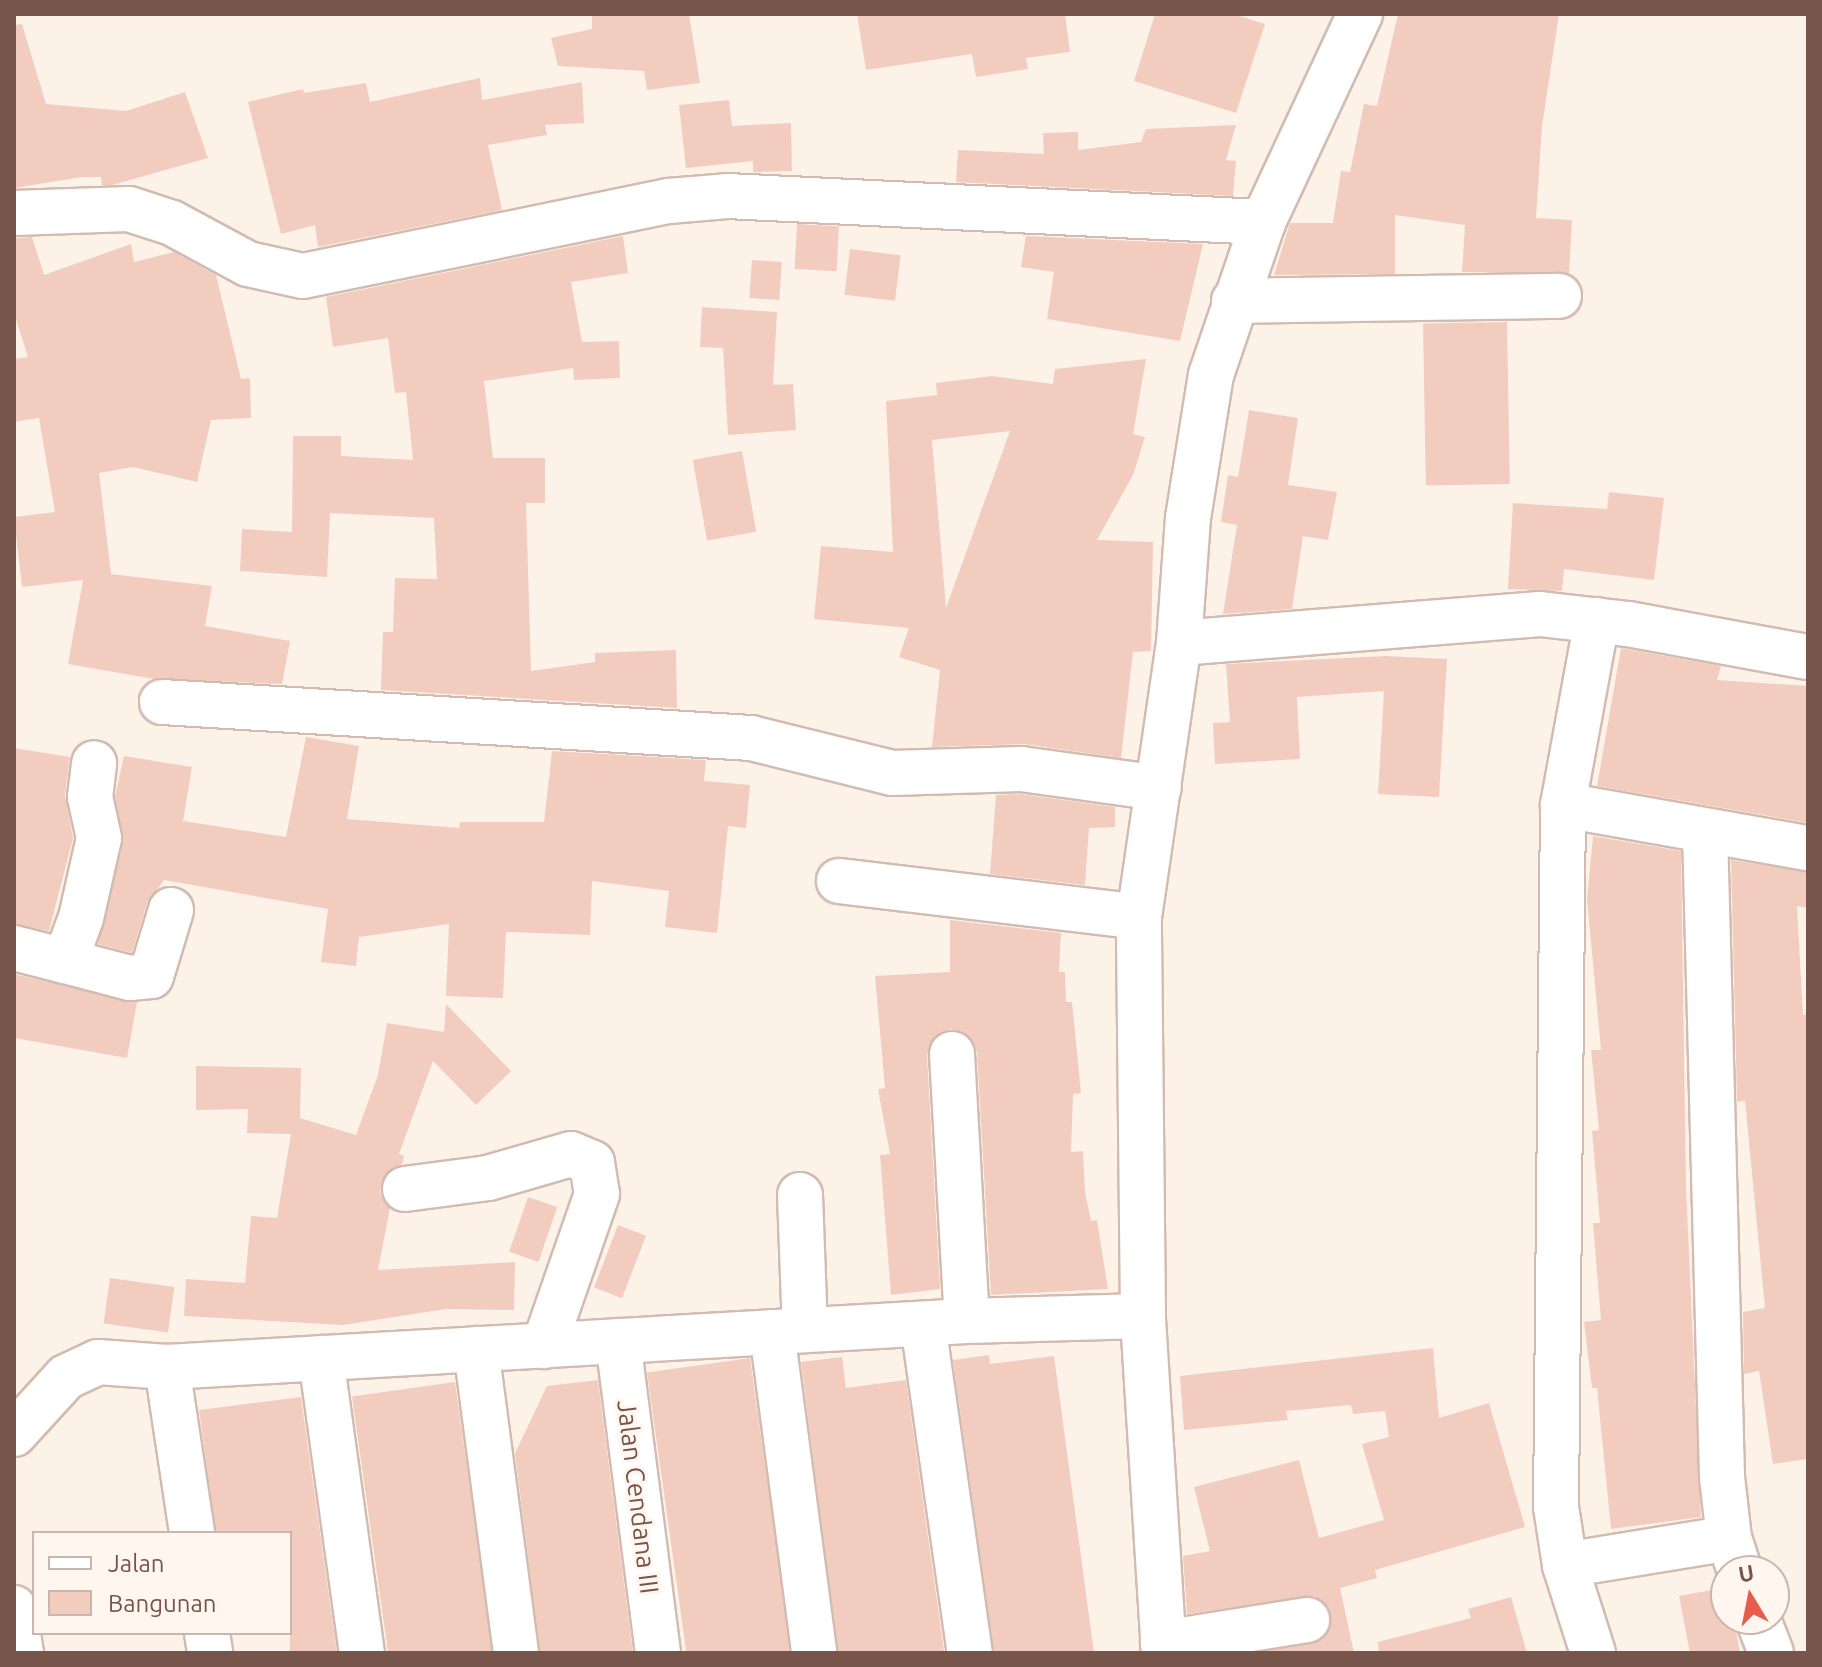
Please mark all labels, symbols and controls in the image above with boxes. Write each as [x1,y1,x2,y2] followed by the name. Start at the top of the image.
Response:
[611,1398,665,1596] street label: Jalan Cendana III
[32,1531,292,1635] legend
[108,1550,165,1577] text: Jalan
[1710,1555,1790,1635] north arrow
[1736,1559,1756,1586] text: U
[108,1590,217,1617] text: Bangunan

